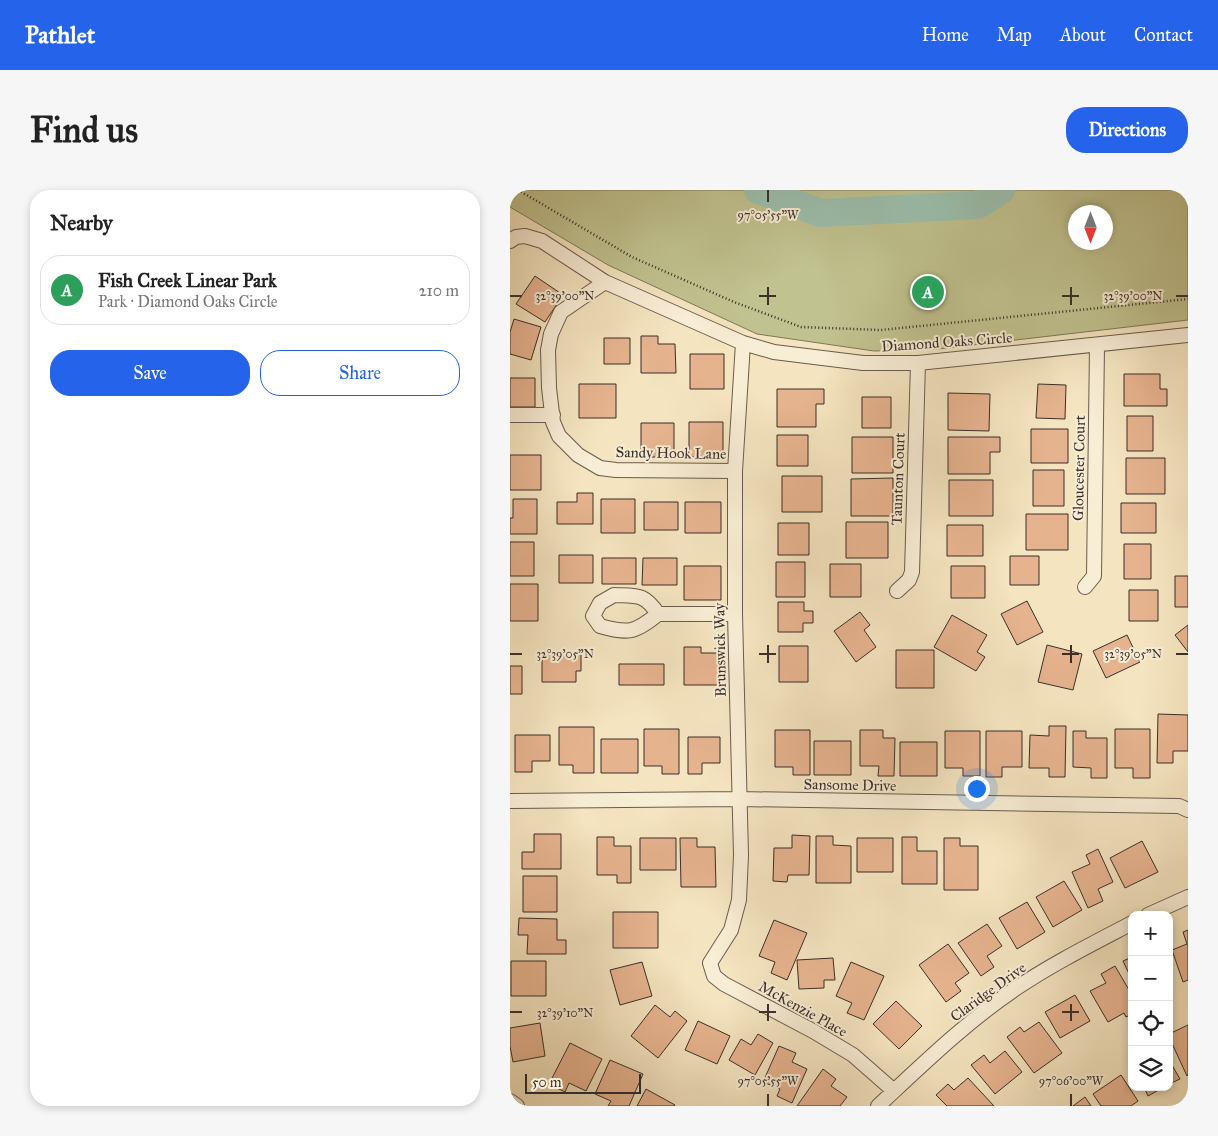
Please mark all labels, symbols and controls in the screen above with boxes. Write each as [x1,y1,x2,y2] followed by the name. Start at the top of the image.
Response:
[25,20,95,50] text: Pathlet
[922,24,969,46] text: Home
[997,24,1032,46] text: Map
[1060,24,1106,46] text: About
[1134,24,1193,46] text: Contact
[1066,107,1188,153] button: Directions
[30,109,138,152] text: Find us
[1068,205,1113,250] north arrow
[738,208,799,222] text: 97°05'55"W
[50,210,113,236] text: Nearby
[98,269,277,292] text: Fish Creek Linear Park
[912,273,944,311] pin: A
[62,281,72,300] text: A
[419,281,459,300] text: 210 m
[535,289,595,303] text: 32°39'00"N
[1103,289,1163,303] text: 32°39'00"N
[98,292,277,311] text: Park · Diamond Oaks Circle
[881,328,1013,356] street label: Diamond Oaks Circle
[50,350,250,396] button: Save
[260,350,460,396] button: Share
[1069,414,1089,521] street label: Gloucester Court
[887,432,909,526] street label: Taunton Court
[615,443,727,463] street label: Sandy Hook Lane
[710,602,730,697] street label: Brunswick Way
[536,647,594,661] text: 32°39'05"N
[1104,647,1162,661] text: 32°39'05"N
[803,775,897,795] street label: Sansome Drive
[964,776,990,802] your location
[1128,911,1173,1091] map controls
[1128,911,1173,956] button: +
[1128,956,1173,1001] button: −
[947,959,1029,1025] street label: Claridge Drive
[756,977,850,1041] street label: McKenzie Place
[1128,1001,1173,1046] button: locate
[537,1006,593,1020] text: 32°39'10"N
[1128,1046,1173,1091] button: layers
[525,1071,641,1094] scale bar
[532,1074,561,1091] text: 50 m
[738,1074,799,1088] text: 97°05'55"W
[1039,1074,1104,1088] text: 97°06'00"W

